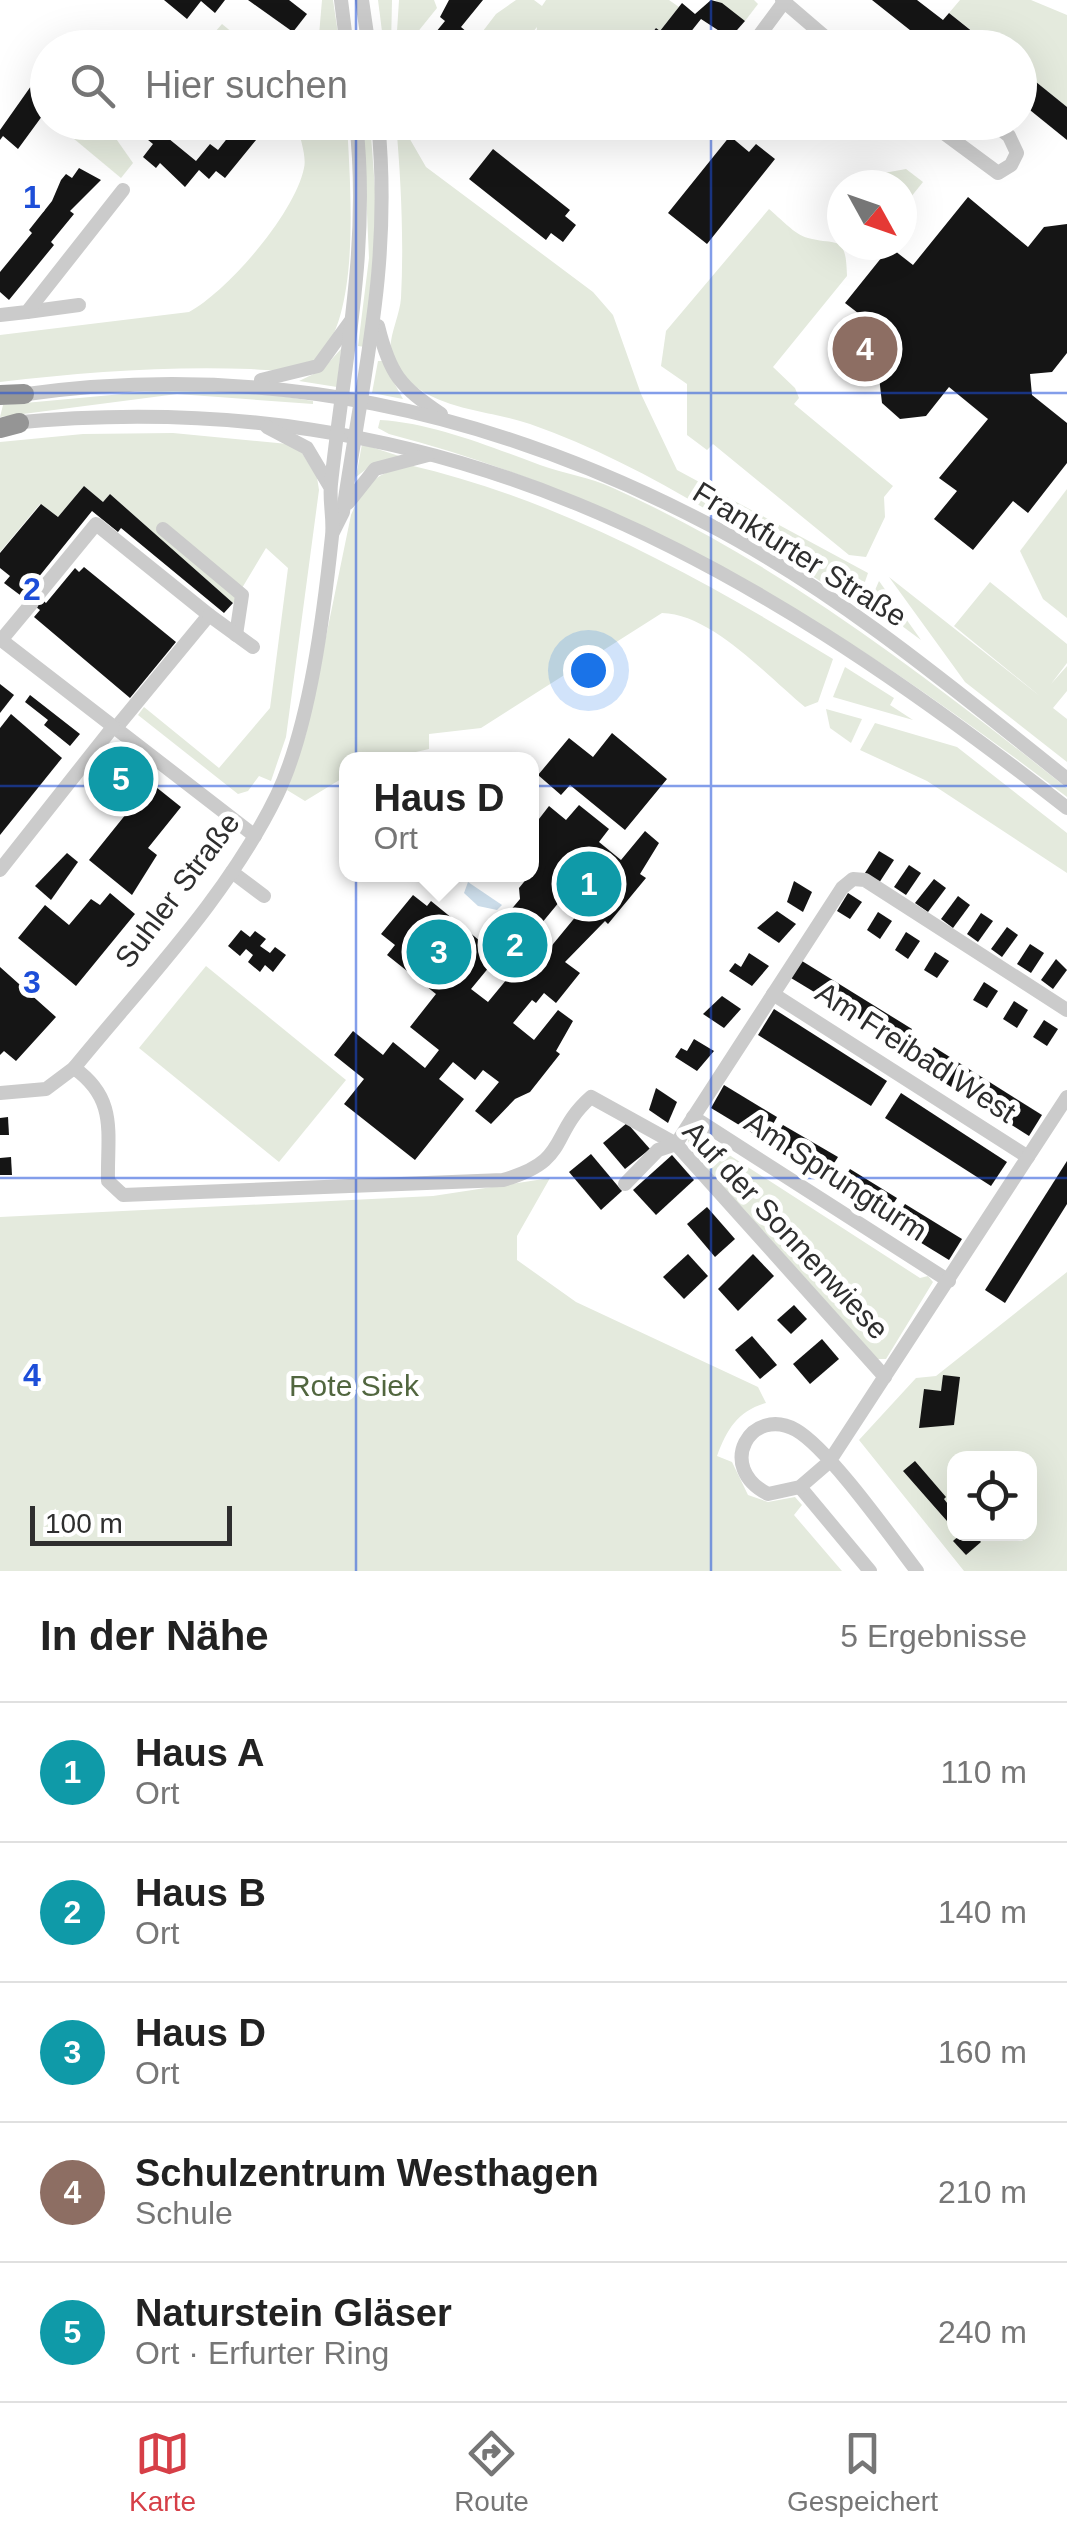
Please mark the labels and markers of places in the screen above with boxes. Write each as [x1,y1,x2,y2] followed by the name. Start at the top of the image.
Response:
[832,312,898,386] pin: 4
[88,742,154,816] pin: 5
[556,846,622,922] pin: 1
[482,908,548,982] pin: 2
[406,914,472,990] pin: 3

